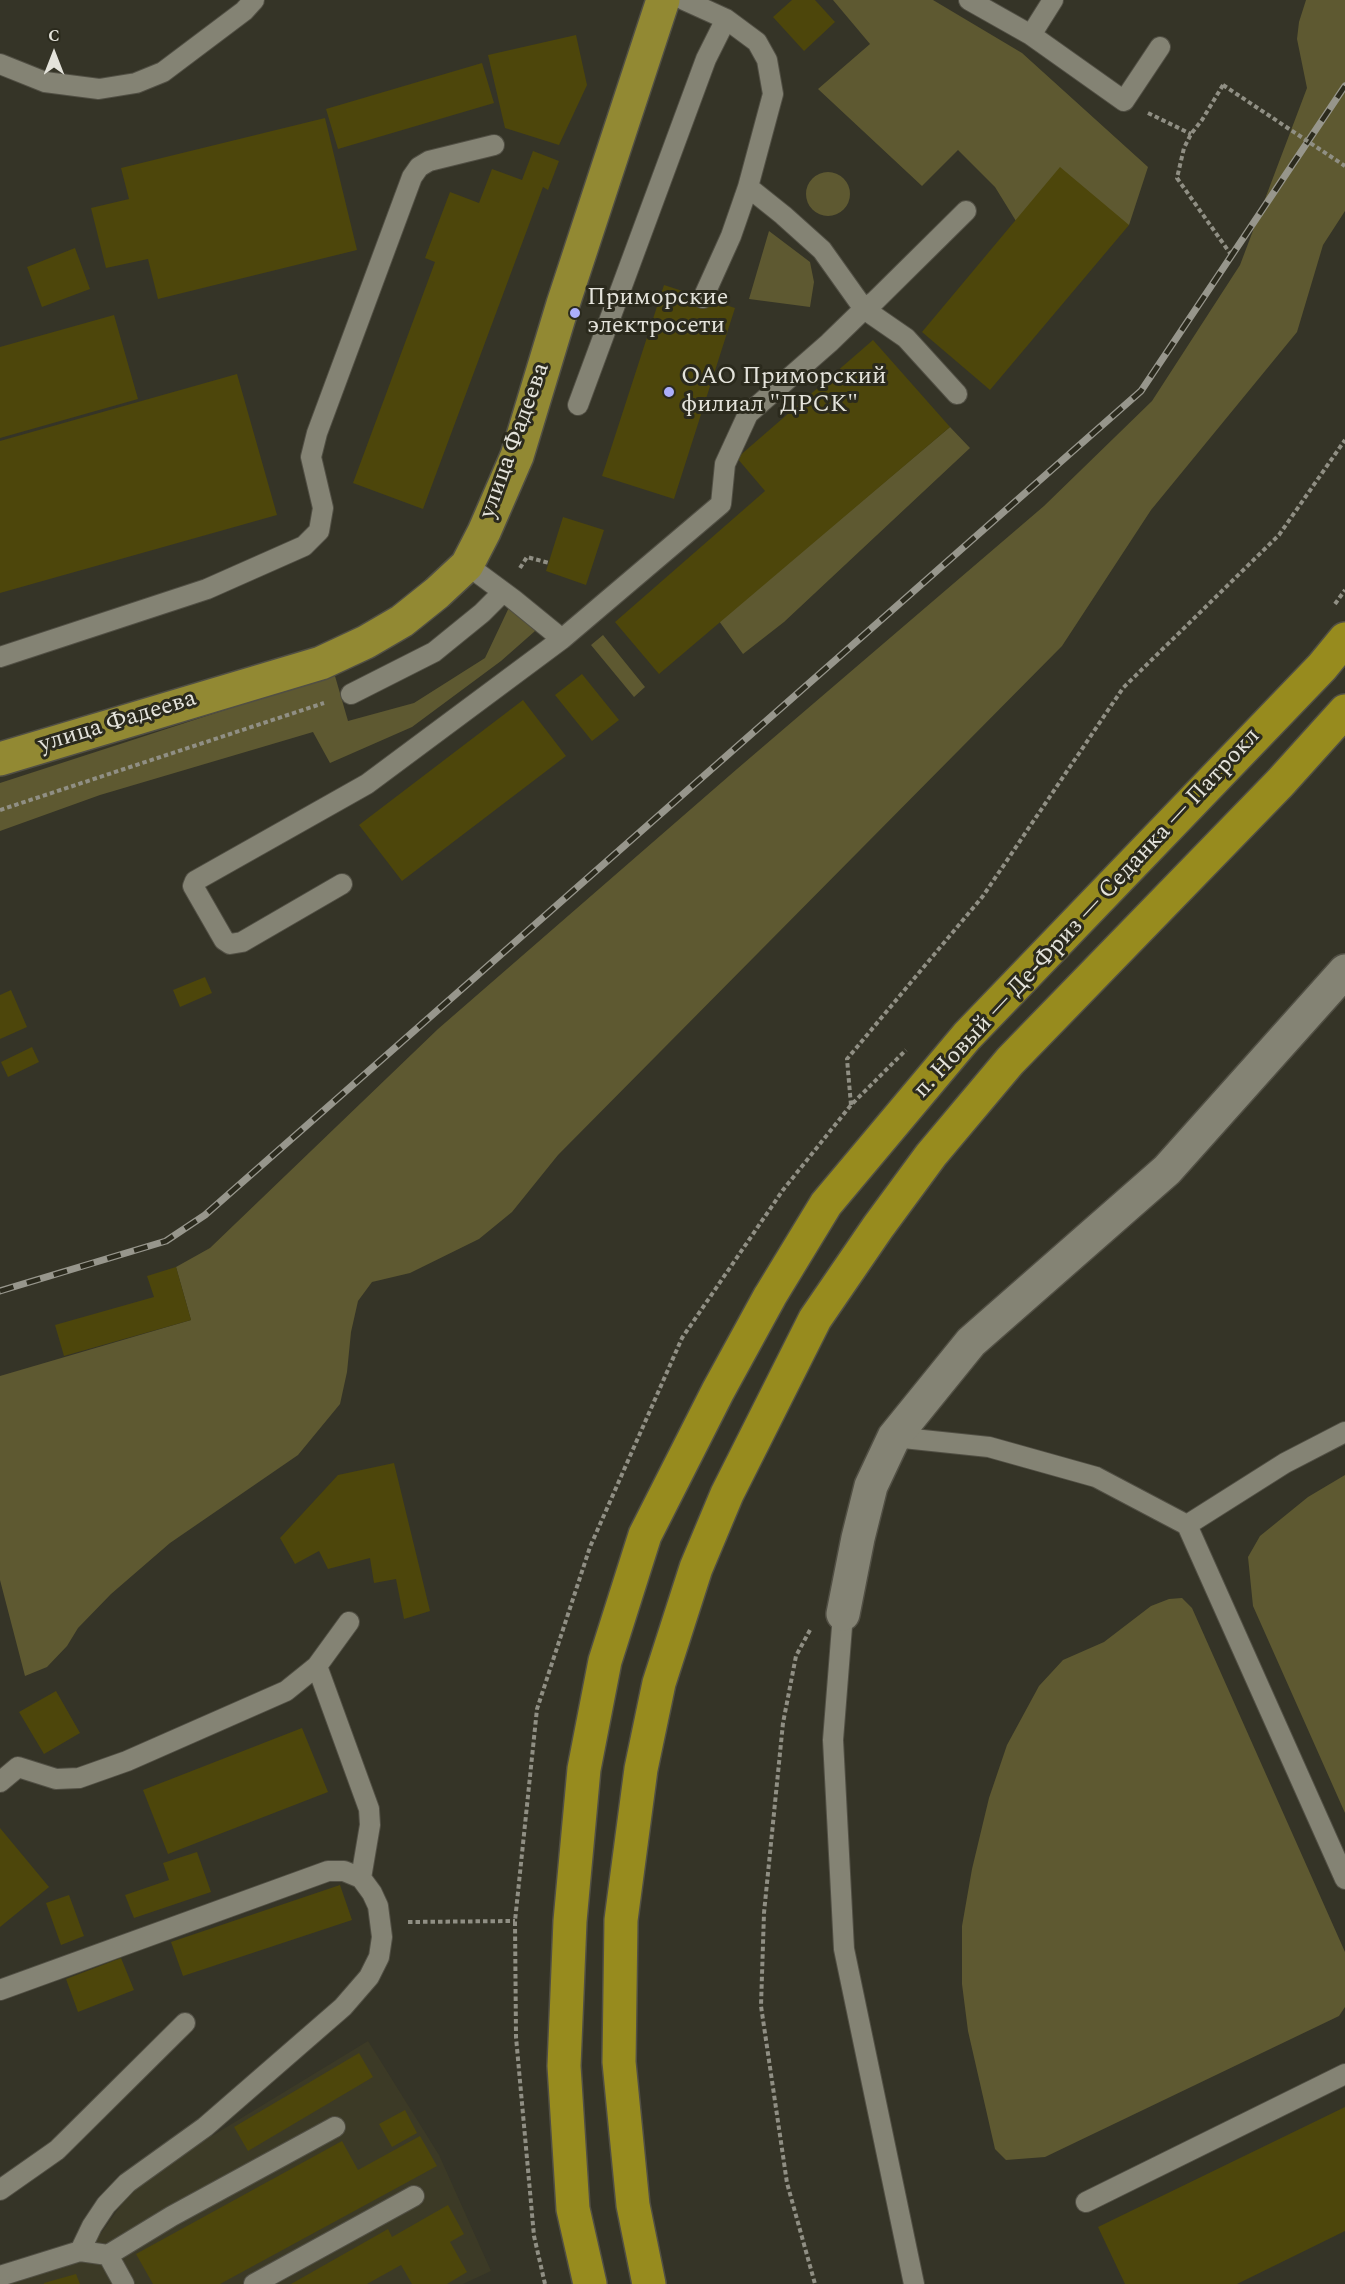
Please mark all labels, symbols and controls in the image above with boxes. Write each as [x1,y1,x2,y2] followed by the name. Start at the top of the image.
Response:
[24,24,84,84] north arrow
[48,24,60,48] text: С
[587,285,728,341] place label: Приморские электросети
[568,306,582,320] marker: Приморские электросети
[475,359,557,523] street label: улица Фадеева
[681,364,886,420] place label: ОАО Приморский филиал "ДРСК"
[662,385,676,399] marker: ОАО Приморский филиал "ДРСК"
[36,685,200,761] street label: улица Фадеева
[909,723,1267,1105] street label: п. Новый — Де-Фриз — Седанка — Патрокл

